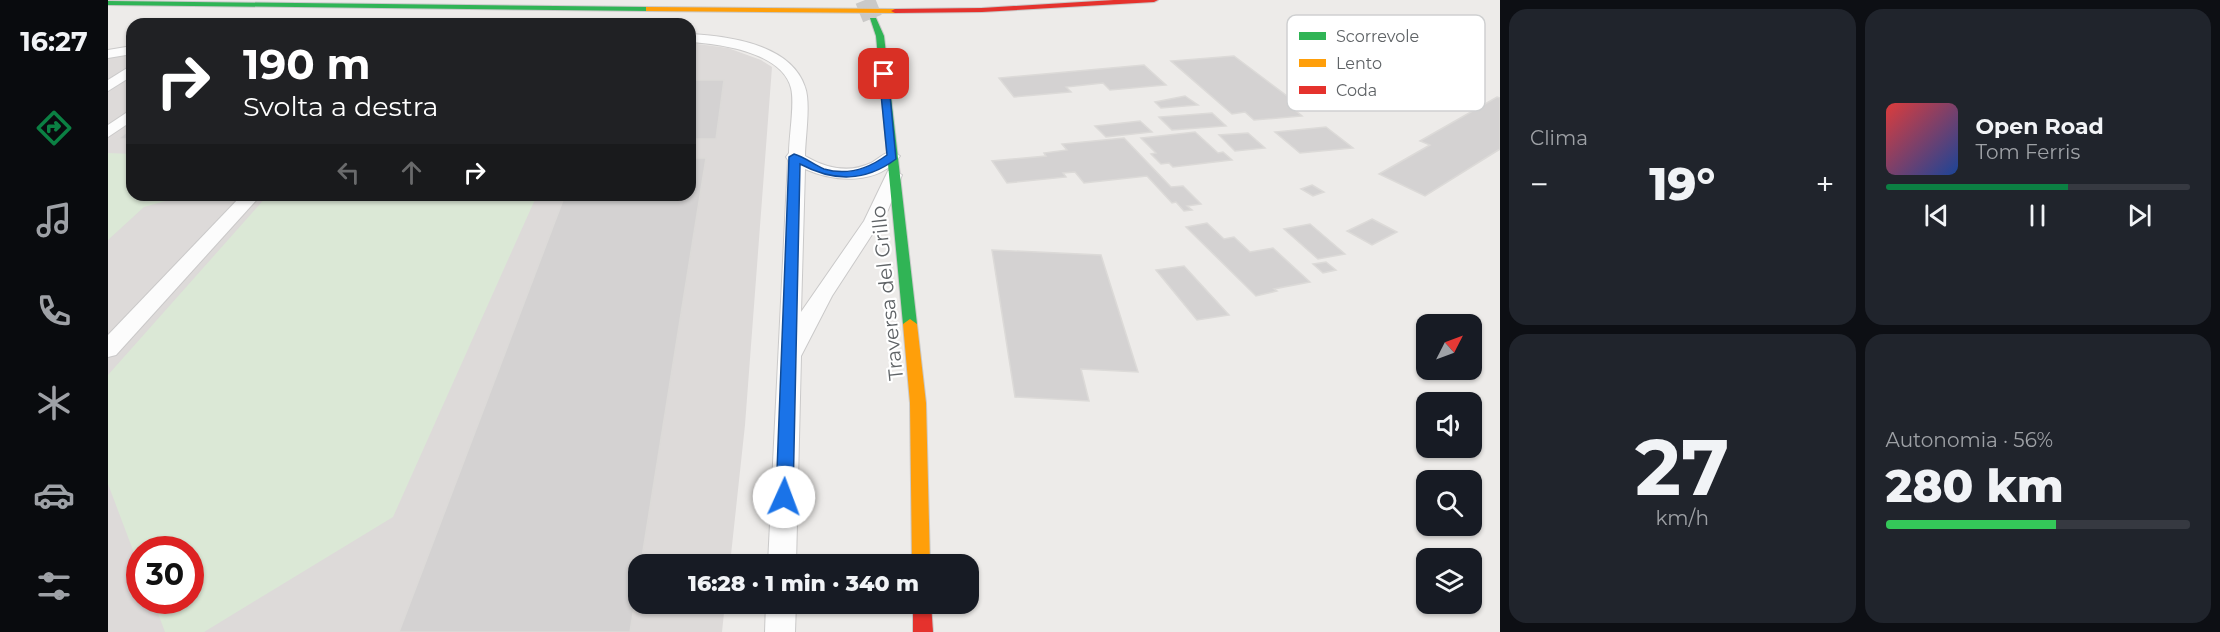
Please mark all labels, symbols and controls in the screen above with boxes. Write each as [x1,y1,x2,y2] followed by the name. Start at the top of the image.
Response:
[1287,15,1485,111] legend
[20,25,88,58] text: 16:27
[1336,27,1419,46] text: Scorrevole
[243,38,371,90] text: 190 m
[144,42,222,120] icon: right
[858,48,909,99] pin
[1336,54,1382,73] text: Lento
[867,57,900,90] icon: arrive
[1336,81,1377,100] text: Coda
[243,90,438,123] text: Svolta a destra
[33,107,75,149] icon: directions
[1976,113,2104,140] text: Open Road
[1530,126,1588,150] text: Clima
[1976,140,2080,164] text: Tom Ferris
[332,156,365,189] icon: left
[395,156,428,189] icon: ahead
[458,156,491,189] icon: right
[1649,156,1715,211] text: 19°
[1530,164,1549,204] text: −
[1816,164,1834,204] text: +
[33,199,75,241] icon: music
[1920,199,1953,232] icon: previous
[2021,199,2054,232] icon: pause
[2123,199,2156,232] icon: next
[866,204,908,382] street label: Traversa del Grillo
[33,290,75,332] icon: phone
[1416,314,1482,380] north arrow
[1416,314,1482,614] map controls
[33,382,75,424] icon: climate
[1416,392,1482,458] button: sound
[1635,419,1729,515] text: 27
[1886,428,2053,452] text: Autonomia · 56%
[1886,458,2064,513] text: 280 km
[752,465,816,529] position arrow
[1416,470,1482,536] button: search
[33,474,75,516] icon: car
[1656,506,1709,530] text: km/h
[126,536,204,614] speed limit sign: 30
[1416,548,1482,614] button: layers
[33,565,75,607] icon: filters
[688,570,919,597] text: 16:28 · 1 min · 340 m

